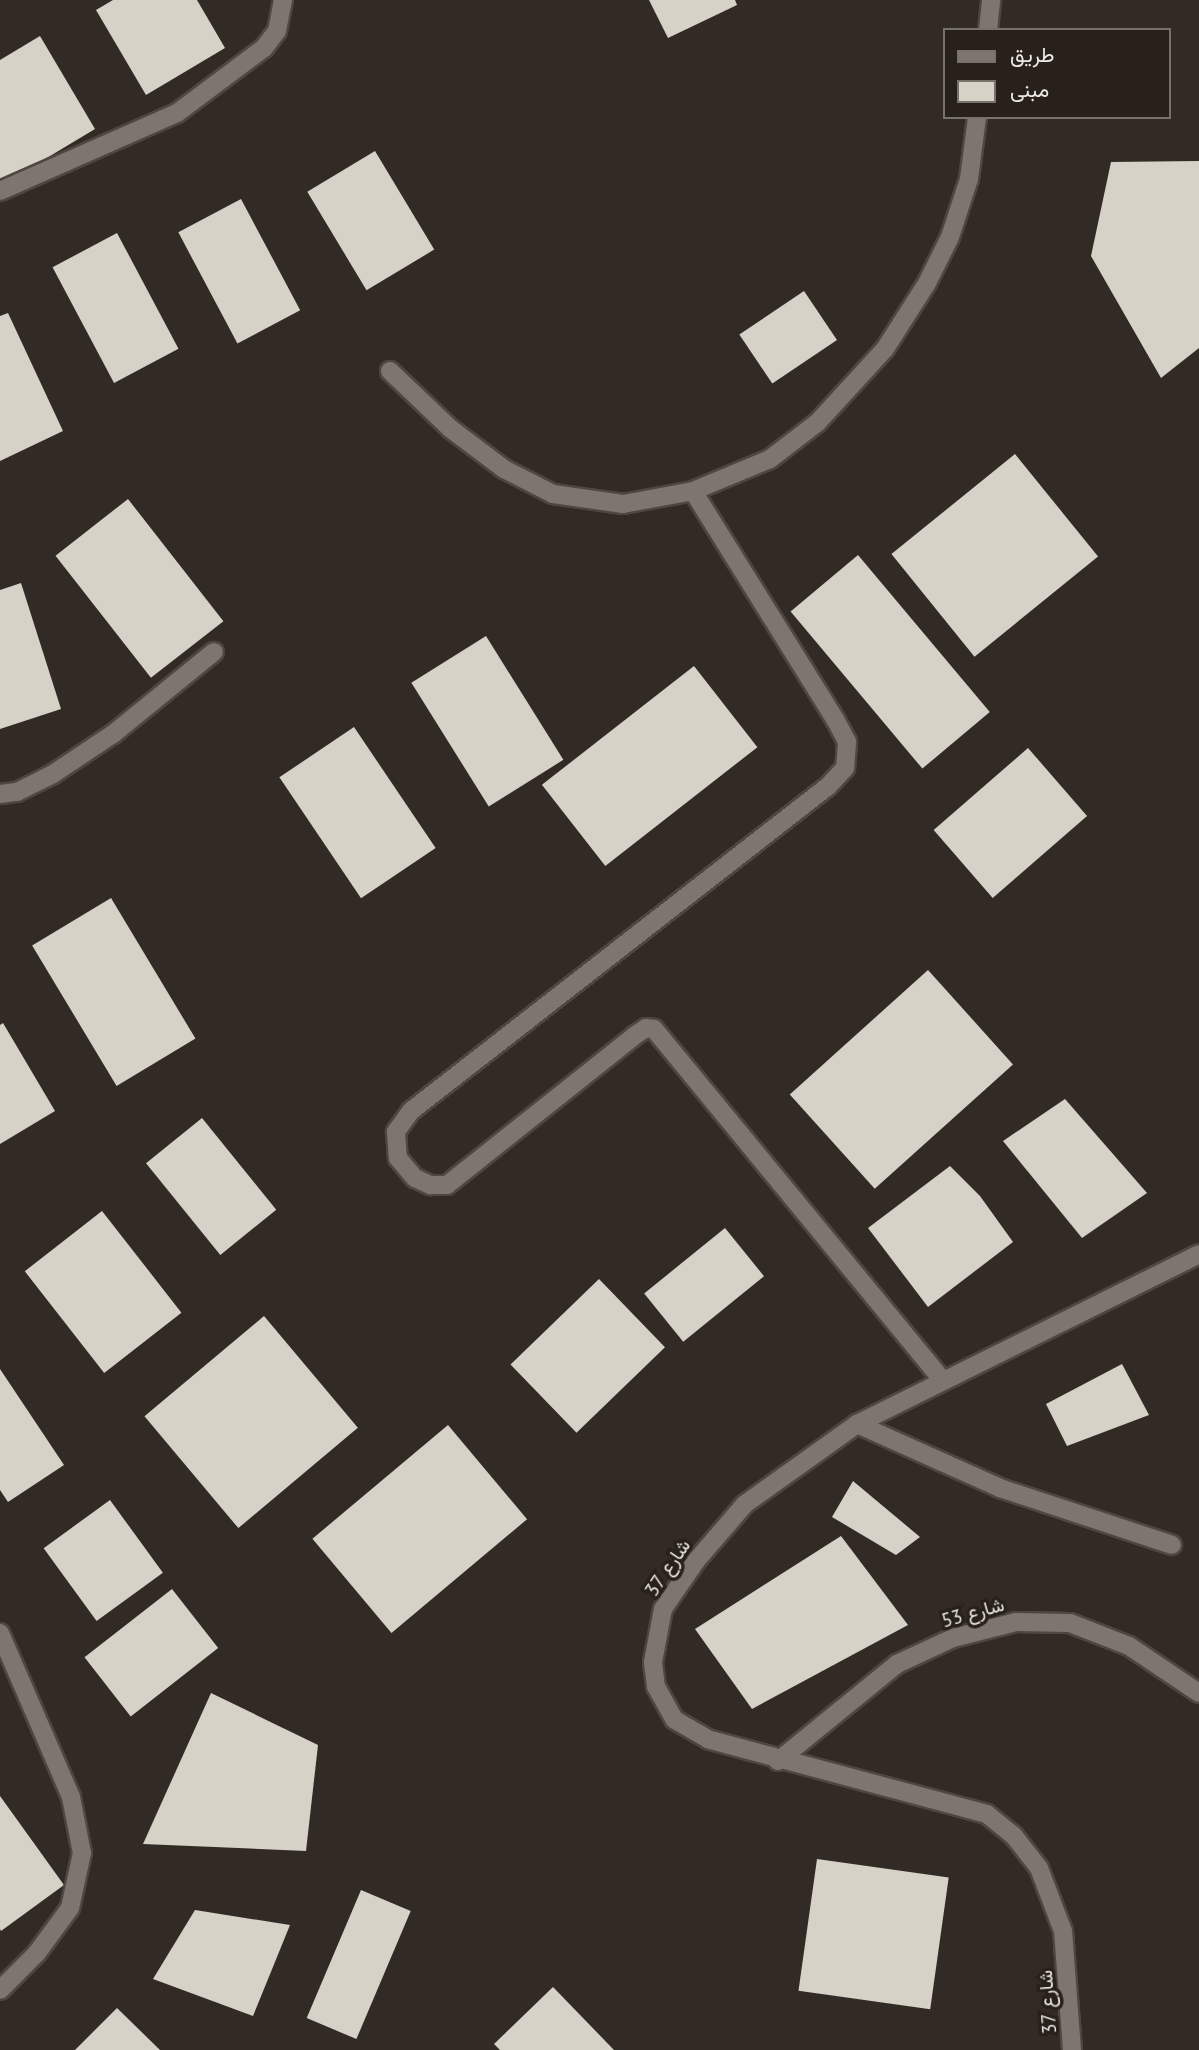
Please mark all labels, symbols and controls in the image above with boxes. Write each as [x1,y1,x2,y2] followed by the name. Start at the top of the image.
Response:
[944,28,1171,119] legend
[1010,41,1055,68] text: طريق
[1010,76,1049,103] text: مبنى
[641,1535,695,1601] street label: شارع 37
[939,1593,1007,1633] street label: شارع 53
[1034,1969,1062,2035] street label: شارع 37

